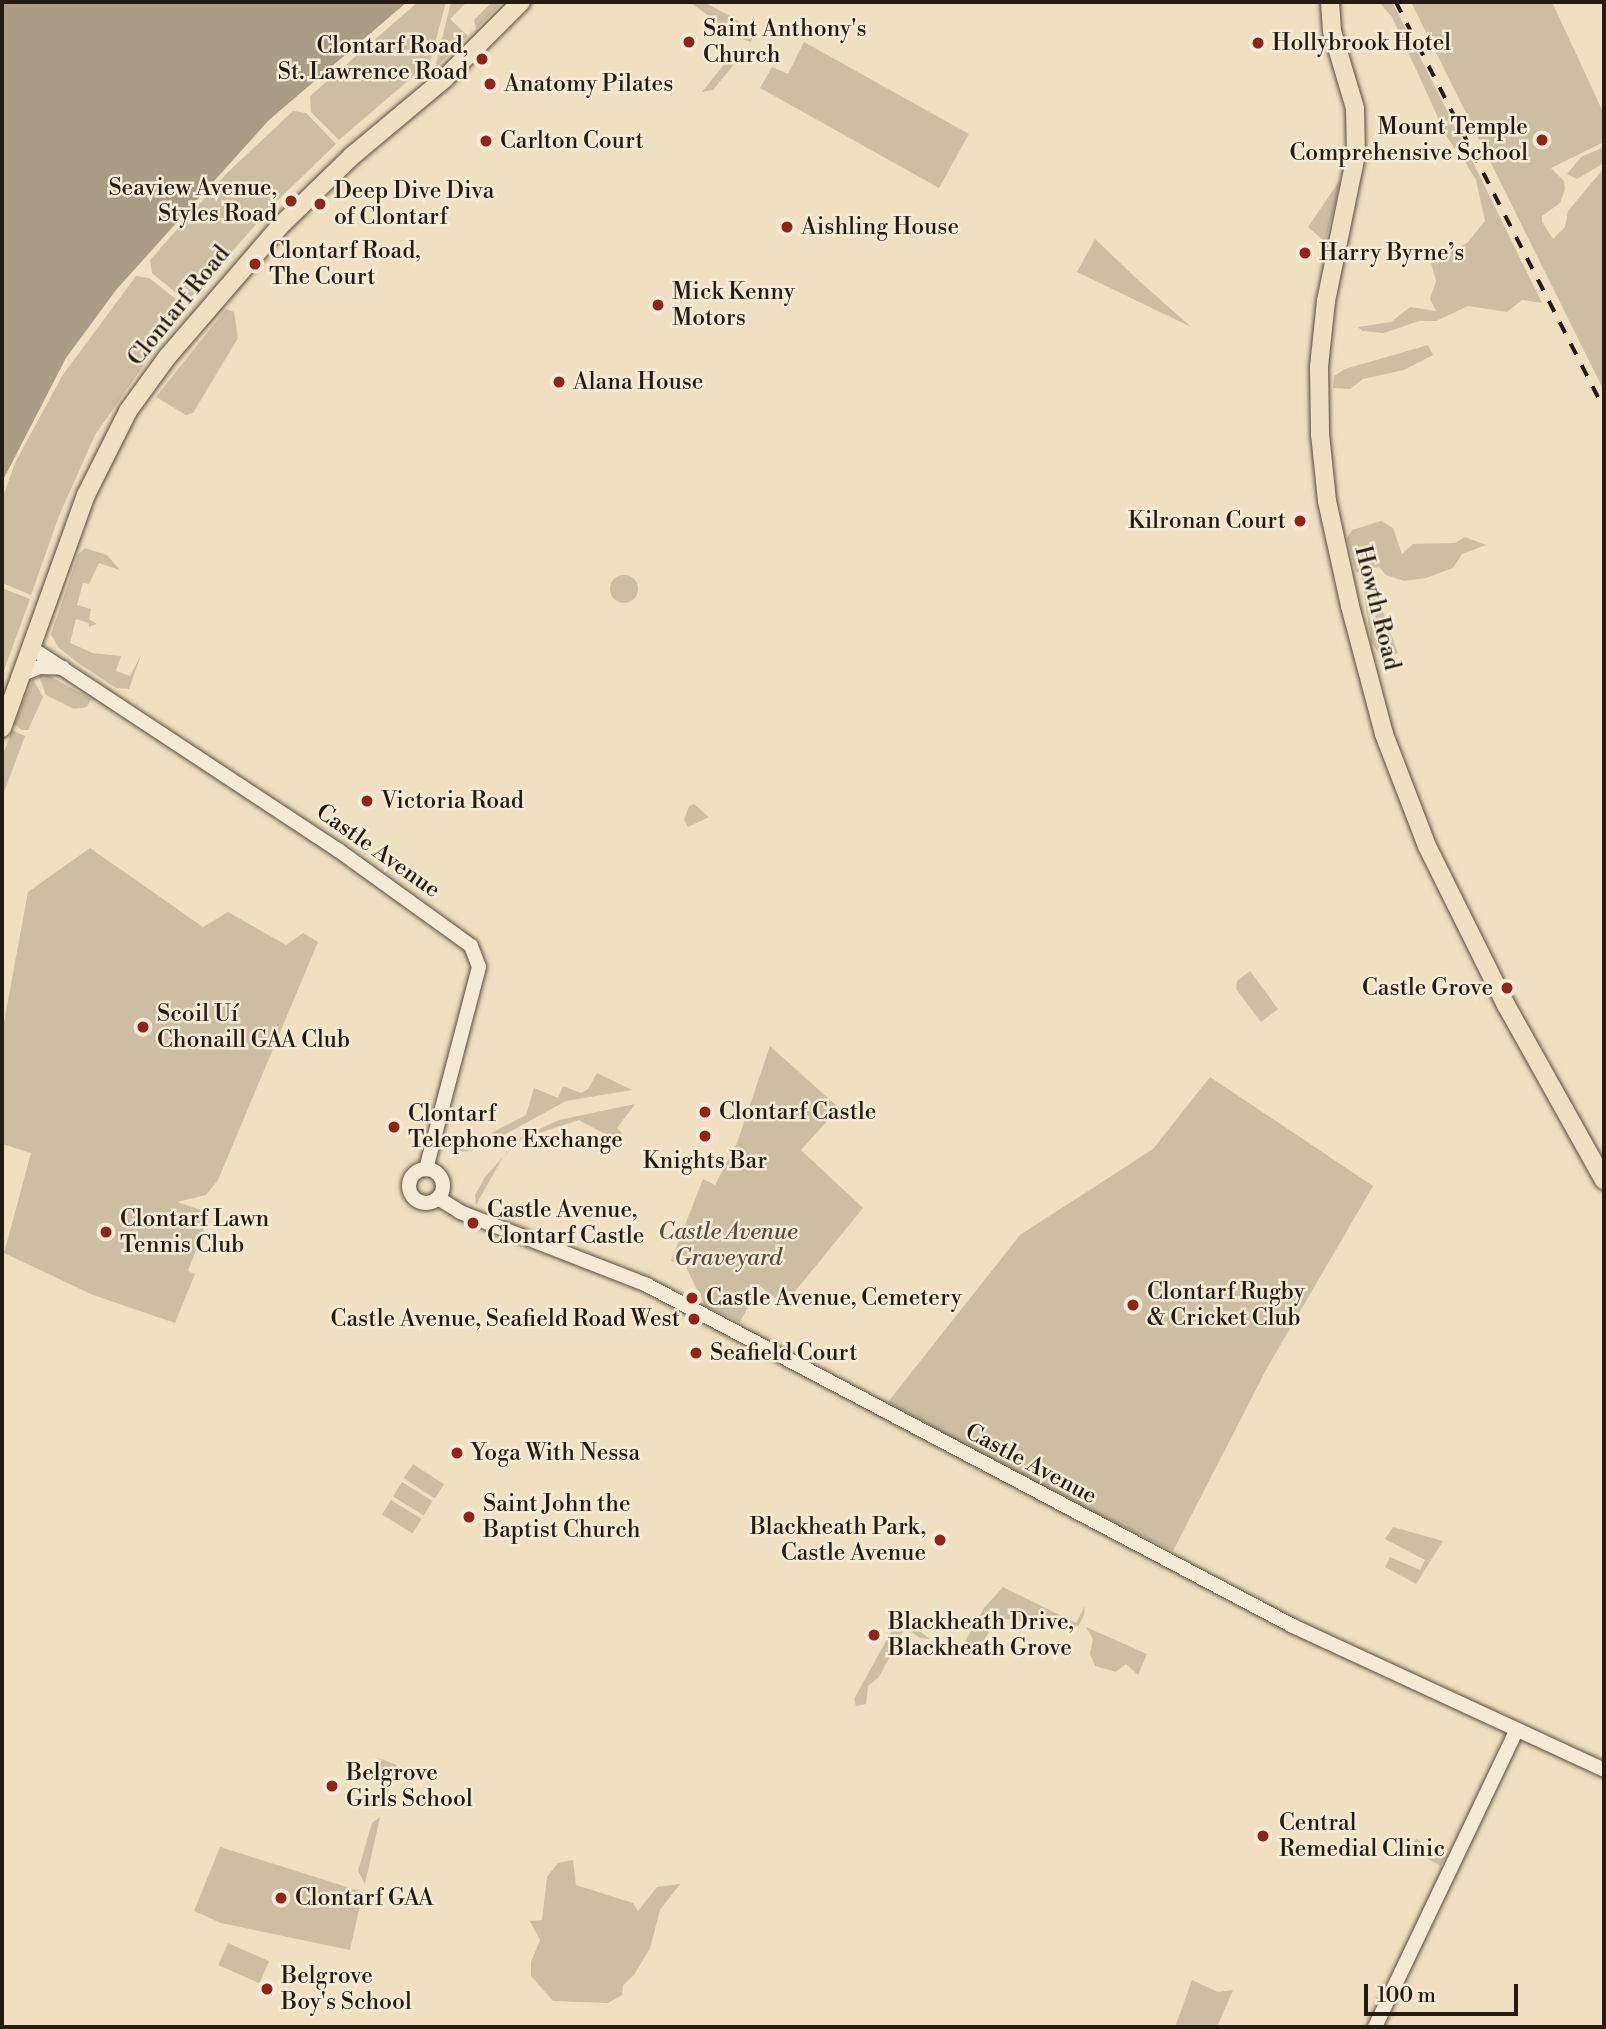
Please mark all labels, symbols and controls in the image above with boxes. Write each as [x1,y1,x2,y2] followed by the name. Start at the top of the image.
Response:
[703,15,866,69] place label: Saint Anthony's Church
[1272,29,1451,57] place label: Hollybrook Hotel
[278,32,468,86] place label: Clontarf Road, St. Lawrence Road
[681,34,697,50] marker: Saint Anthony's Church
[1250,35,1266,51] marker: Hollybrook Hotel
[474,51,490,67] marker: Clontarf Road, St. Lawrence Road
[504,70,673,98] place label: Anatomy Pilates
[482,76,498,92] marker: Anatomy Pilates
[1289,113,1528,167] place label: Mount Temple Comprehensive School
[500,127,644,155] place label: Carlton Court
[1534,132,1550,148] marker: Mount Temple Comprehensive School
[478,133,494,149] marker: Carlton Court
[108,174,277,228] place label: Seaview Avenue, Styles Road
[334,177,494,231] place label: Deep Dive Diva of Clontarf
[283,193,299,209] marker: Seaview Avenue, Styles Road
[312,196,328,212] marker: Deep Dive Diva of Clontarf
[801,213,959,241] place label: Aishling House
[779,219,795,235] marker: Aishling House
[269,237,421,291] place label: Clontarf Road, The Court
[1319,239,1464,267] place label: Harry Byrne’s
[122,240,236,372] street label: Clontarf Road
[1297,245,1313,261] marker: Harry Byrne’s
[247,256,263,272] marker: Clontarf Road, The Court
[672,278,795,332] place label: Mick Kenny Motors
[650,297,666,313] marker: Mick Kenny Motors
[573,368,703,396] place label: Alana House
[551,374,567,390] marker: Alana House
[1128,507,1286,535] place label: Kilronan Court
[1292,513,1308,529] marker: Kilronan Court
[1348,543,1406,673] street label: Howth Road
[381,787,524,815] place label: Victoria Road
[359,793,375,809] marker: Victoria Road
[311,798,445,904] street label: Castle Avenue
[1362,974,1493,1002] place label: Castle Grove
[1499,980,1515,996] marker: Castle Grove
[157,1000,350,1054] place label: Scoil Uí Chonaill GAA Club
[135,1019,151,1035] marker: Scoil Uí Chonaill GAA Club
[719,1098,876,1126] place label: Clontarf Castle
[408,1100,623,1154] place label: Clontarf Telephone Exchange
[697,1104,713,1120] marker: Clontarf Castle
[386,1119,402,1135] marker: Clontarf Telephone Exchange
[697,1128,713,1144] marker: Knights Bar
[643,1147,767,1175] place label: Knights Bar
[487,1196,644,1250] place label: Castle Avenue, Clontarf Castle
[120,1205,269,1259] place label: Clontarf Lawn Tennis Club
[465,1215,481,1231] marker: Castle Avenue, Clontarf Castle
[658,1218,798,1272] park label: Castle Avenue Graveyard
[98,1224,114,1240] marker: Clontarf Lawn Tennis Club
[1147,1278,1305,1332] place label: Clontarf Rugby & Cricket Club
[706,1284,962,1312] place label: Castle Avenue, Cemetery
[684,1290,700,1306] marker: Castle Avenue, Cemetery
[1125,1297,1141,1313] marker: Clontarf Rugby & Cricket Club
[331,1305,680,1333] place label: Castle Avenue, Seafield Road West
[686,1311,702,1327] marker: Castle Avenue, Seafield Road West
[710,1339,857,1367] place label: Seafield Court
[688,1345,704,1361] marker: Seafield Court
[960,1418,1102,1510] street label: Castle Avenue
[471,1439,640,1467] place label: Yoga With Nessa
[449,1445,465,1461] marker: Yoga With Nessa
[483,1490,640,1544] place label: Saint John the Baptist Church
[461,1509,477,1525] marker: Saint John the Baptist Church
[750,1513,926,1567] place label: Blackheath Park, Castle Avenue
[932,1532,948,1548] marker: Blackheath Park, Castle Avenue
[888,1608,1074,1662] place label: Blackheath Drive, Blackheath Grove
[866,1627,882,1643] marker: Blackheath Drive, Blackheath Grove
[346,1759,473,1813] place label: Belgrove Girls School
[324,1778,340,1794] marker: Belgrove Girls School
[1279,1809,1445,1863] place label: Central Remedial Clinic
[1253,1826,1273,1846] marker: Central Remedial Clinic
[295,1884,434,1912] place label: Clontarf GAA
[273,1890,289,1906] marker: Clontarf GAA
[281,1962,412,2016] place label: Belgrove Boy's School
[1368,1969,1522,2013] scale bar
[259,1981,275,1997] marker: Belgrove Boy's School
[1377,1983,1436,2009] text: 100 m

